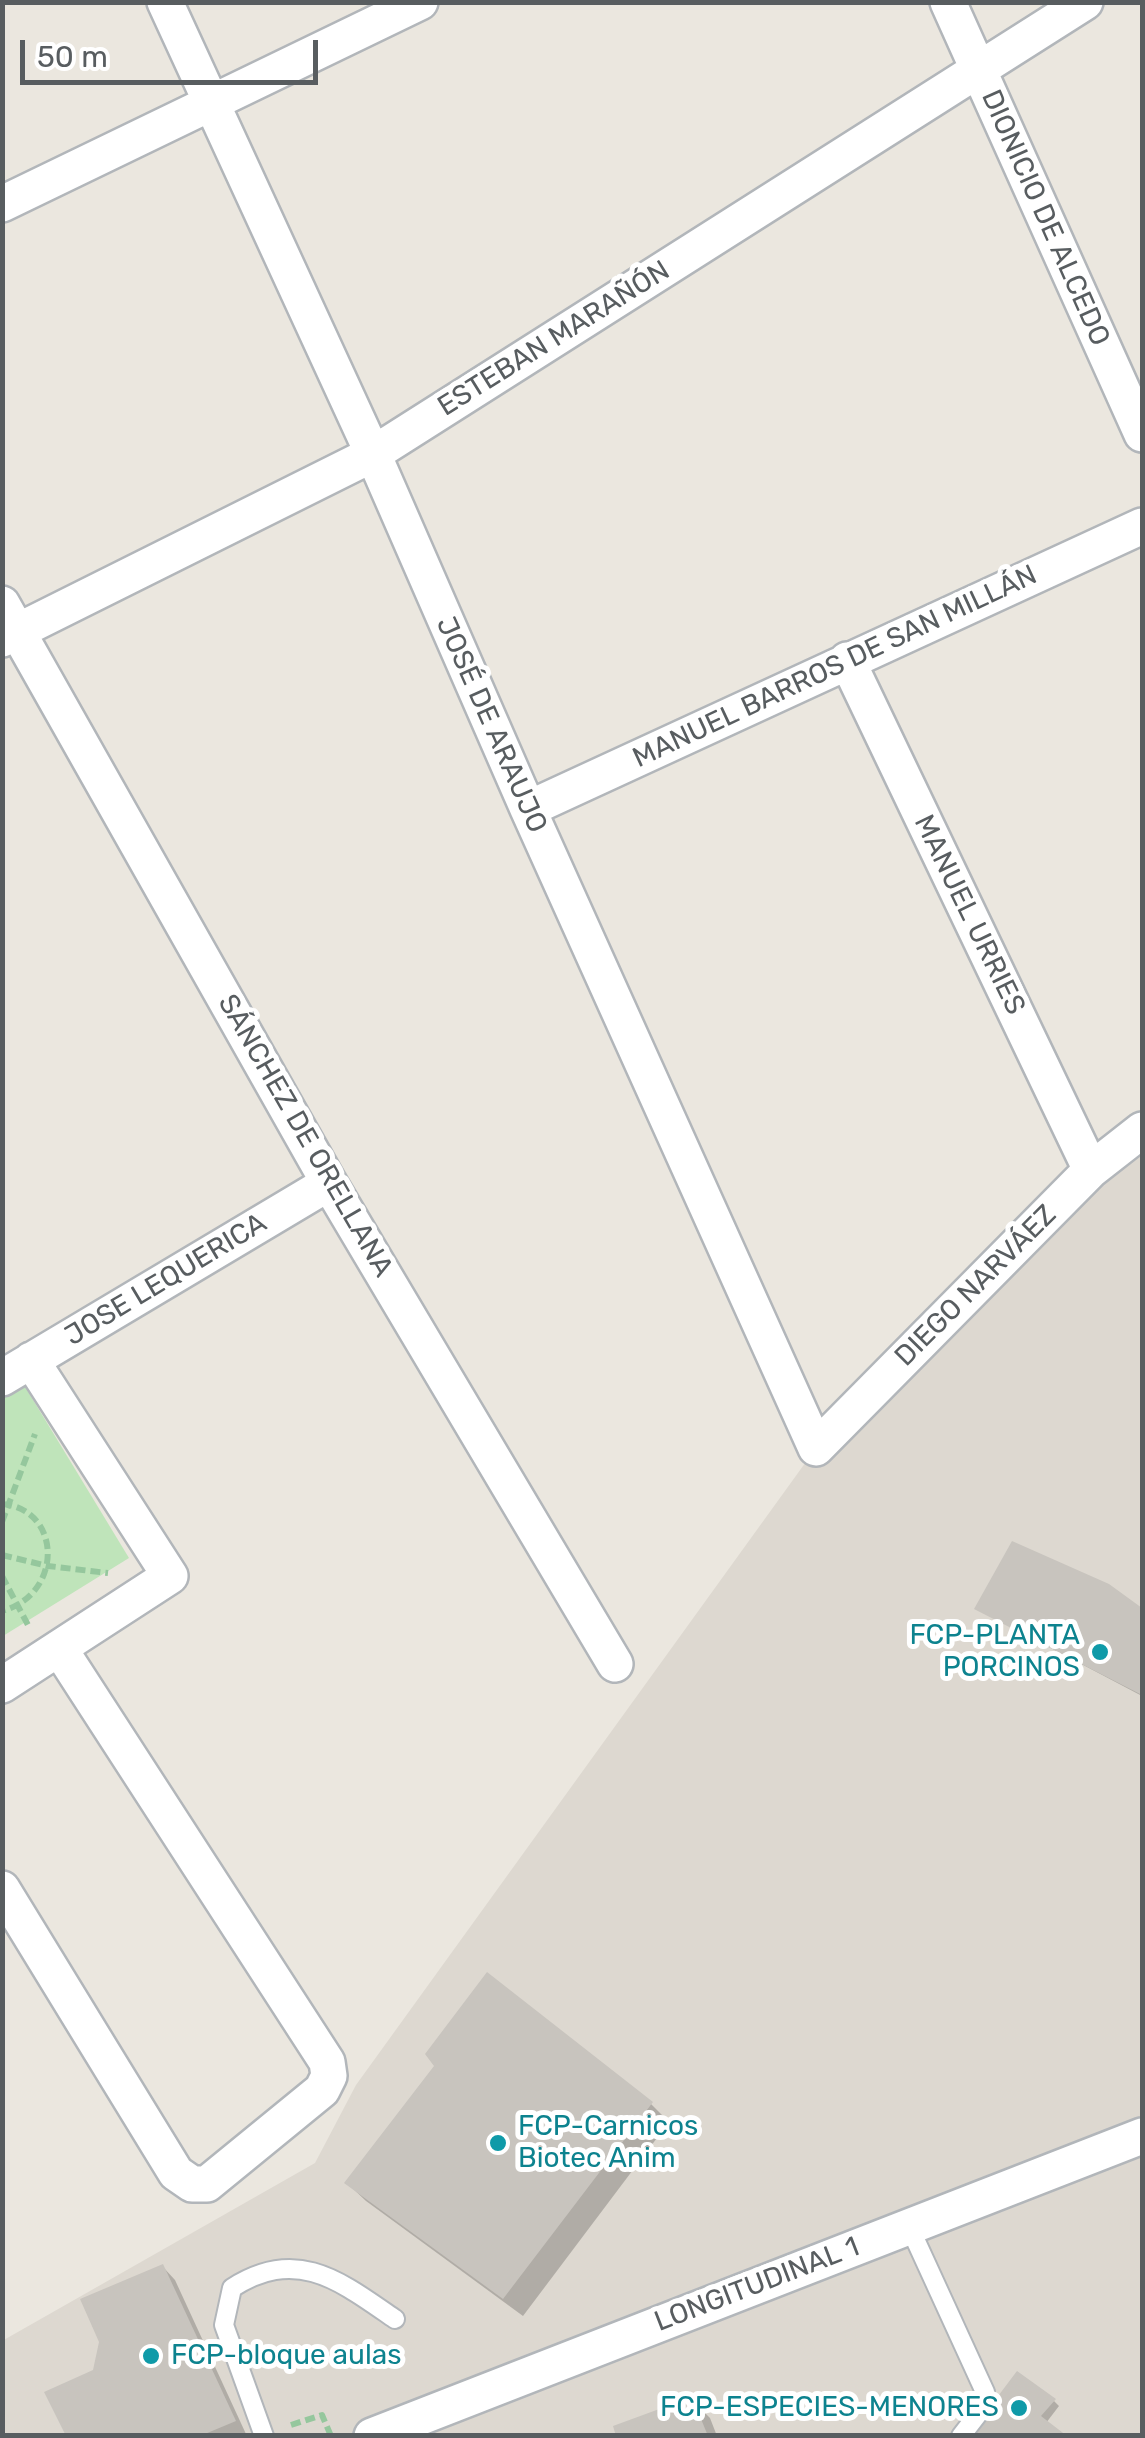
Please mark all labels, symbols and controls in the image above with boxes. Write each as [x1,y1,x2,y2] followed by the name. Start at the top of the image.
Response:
[25,20,322,82] scale bar
[37,39,108,75] text: 50 m
[973,85,1117,351] street label: DIONICIO DE ALCEDO
[432,254,676,424] street label: ESTEBAN MARAÑÓN
[628,558,1042,776] street label: MANUEL BARROS DE SAN MILLÁN
[428,612,554,838] street label: JOSÉ DE ARAUJO
[906,810,1032,1020] street label: MANUEL URRIES
[210,989,400,1283] street label: SÁNCHEZ DE ORELLANA
[888,1198,1064,1374] street label: DIEGO NARVÁEZ
[59,1207,273,1353] street label: JOSE LEQUERICA
[909,1619,1080,1685] place label: FCP-PLANTA PORCINOS
[1089,1641,1111,1663] marker: FCP-PLANTA PORCINOS
[518,2110,698,2176] place label: FCP-Carnicos Biotec Anim
[487,2132,509,2154] marker: FCP-Carnicos Biotec Anim
[650,2231,864,2339] street label: LONGITUDINAL 1
[171,2339,401,2373] place label: FCP-bloque aulas
[140,2345,162,2367] marker: FCP-bloque aulas
[660,2391,999,2425] place label: FCP-ESPECIES-MENORES
[1008,2397,1030,2419] marker: FCP-ESPECIES-MENORES

